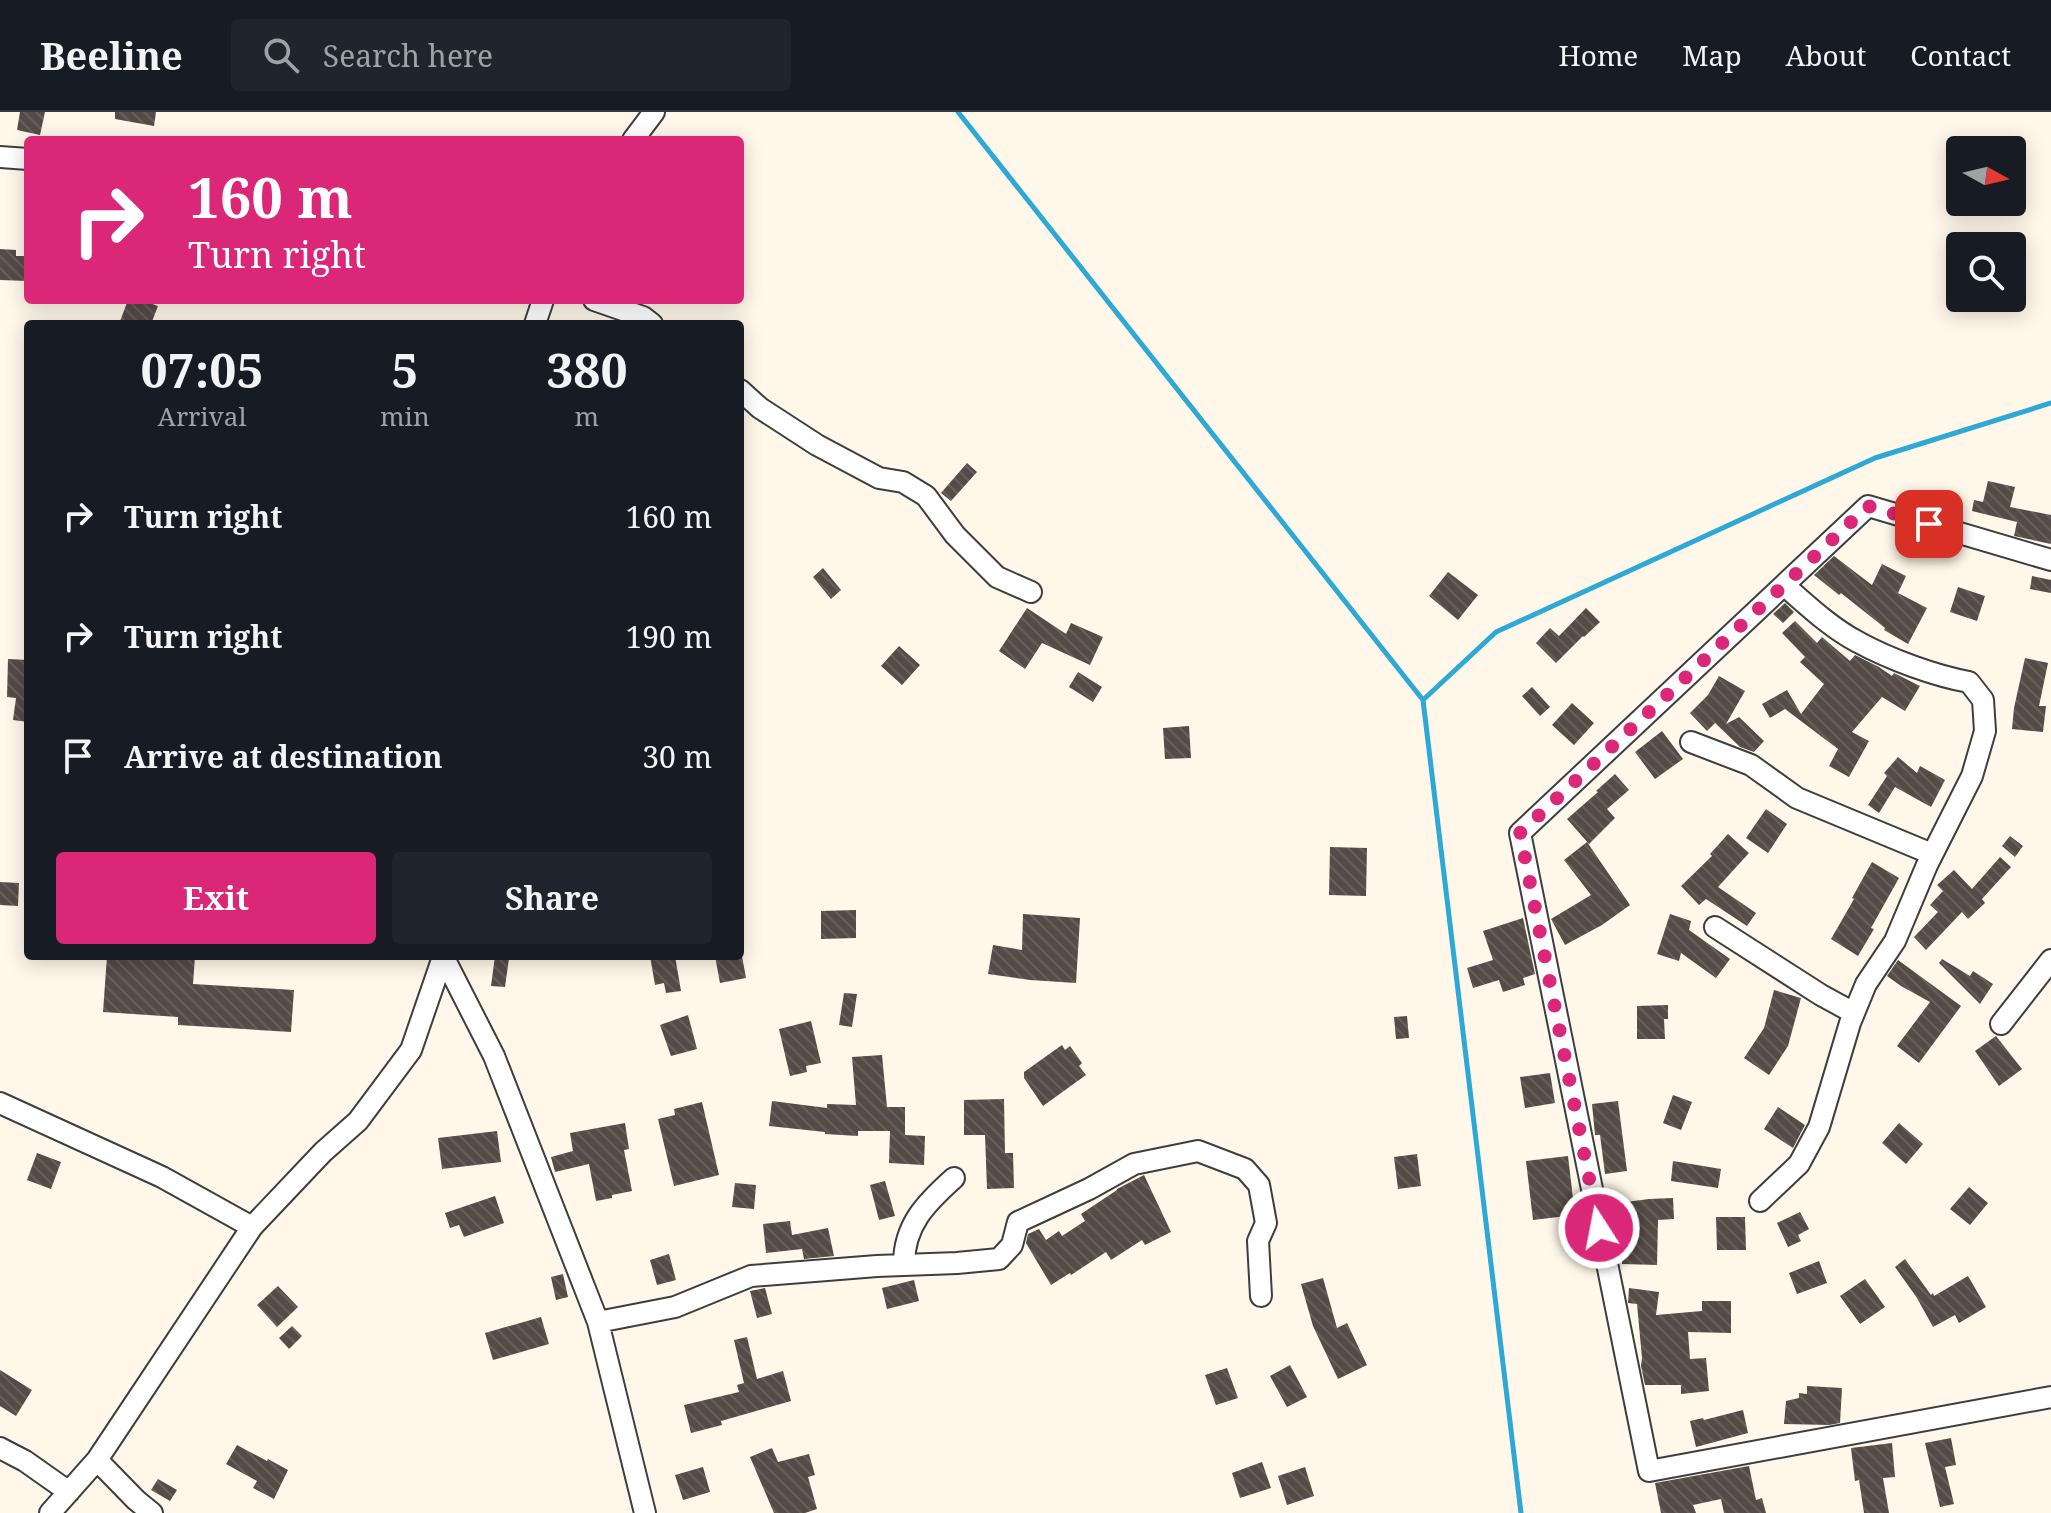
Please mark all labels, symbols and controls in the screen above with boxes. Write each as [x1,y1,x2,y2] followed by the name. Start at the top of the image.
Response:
[231,19,791,91] search box
[40,29,183,81] text: Beeline
[259,33,303,77] icon: search
[323,35,493,76] text: Search here
[1559,36,1638,74] text: Home
[1682,36,1742,74] text: Map
[1786,36,1866,74] text: About
[1910,36,2011,74] text: Contact
[1946,136,2026,216] north arrow
[1946,136,2026,312] map controls
[188,158,353,234] text: 160 m
[56,168,160,272] icon: right
[188,230,366,279] text: Turn right
[1946,232,2026,312] button: search
[140,337,264,402] text: 07:05
[391,337,418,402] text: 5
[546,337,628,402] text: 380
[158,398,246,434] text: Arrival
[380,398,430,434] text: min
[575,398,599,434] text: m
[1895,490,1963,558] pin
[56,494,100,538] icon: right
[124,496,282,537] text: Turn right
[626,496,712,537] text: 160 m
[1907,502,1951,546] icon: arrive
[56,614,100,658] icon: right
[124,616,282,657] text: Turn right
[626,616,712,657] text: 190 m
[56,734,100,778] icon: arrive
[124,736,443,777] text: Arrive at destination
[642,736,712,777] text: 30 m
[56,852,376,944] button: Exit
[392,852,712,944] button: Share
[1557,1186,1641,1270] position arrow

